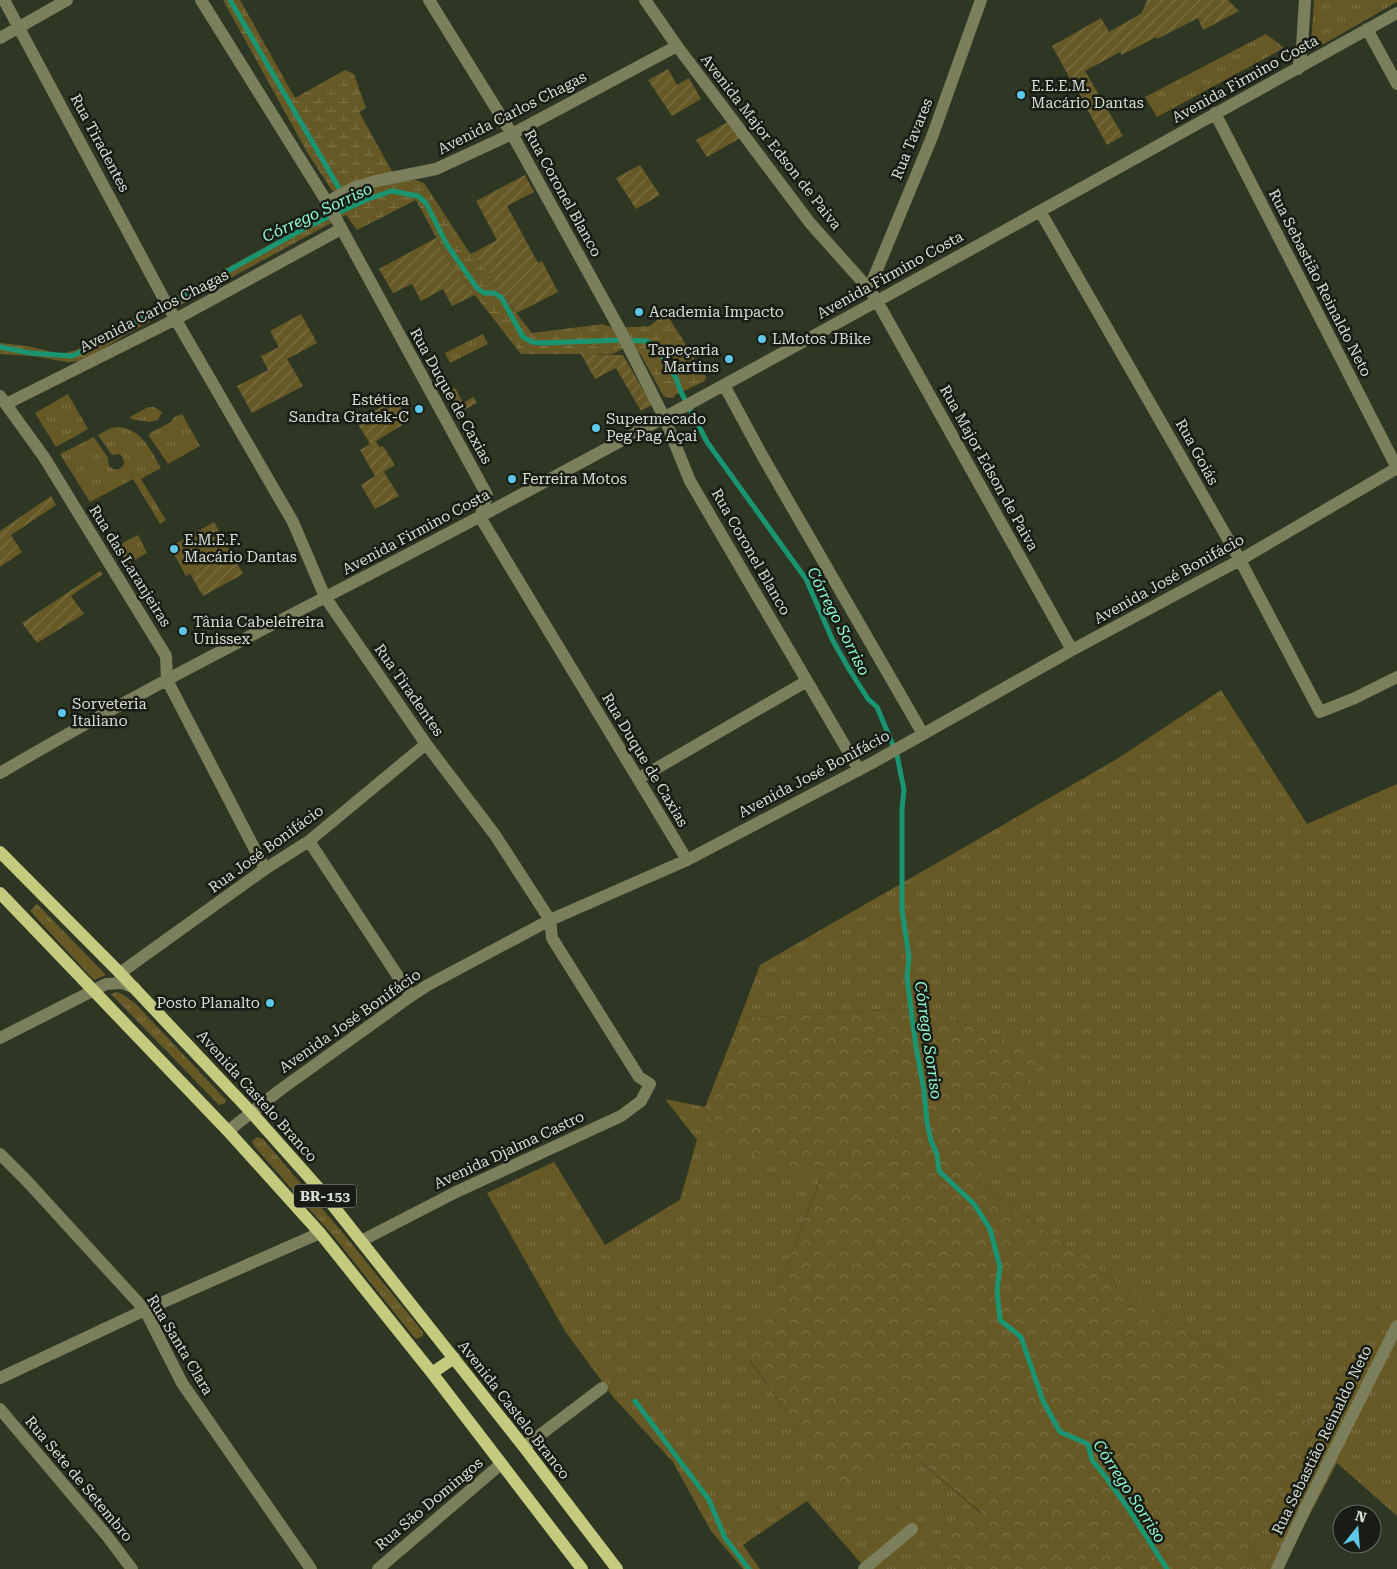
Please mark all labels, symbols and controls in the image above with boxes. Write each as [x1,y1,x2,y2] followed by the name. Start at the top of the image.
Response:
[1169,31,1321,127] street label: Avenida Firmino Costa
[697,51,845,233] street label: Avenida Major Edson de Paiva
[435,68,589,158] street label: Avenida Carlos Chagas
[1031,77,1144,112] place label: E.E.E.M. Macário Dantas
[1015,89,1027,101] marker: E.E.E.M. Macário Dantas
[67,91,133,195] street label: Rua Tiradentes
[888,96,936,182] street label: Rua Tavares
[520,126,606,260] street label: Rua Coronel Blanco
[259,179,375,246] water label: Córrego Sorriso
[1265,186,1375,380] street label: Rua Sebastião Reinaldo Neto
[814,227,966,323] street label: Avenida Firmino Costa
[77,266,231,356] street label: Avenida Carlos Chagas
[649,303,784,321] place label: Academia Impacto
[633,306,645,318] marker: Academia Impacto
[406,325,496,467] street label: Rua Duque de Caxias
[772,330,871,348] place label: LMotos JBike
[756,333,768,345] marker: LMotos JBike
[648,341,719,376] place label: Tapeçaria Martins
[723,353,735,365] marker: Tapeçaria Martins
[936,382,1042,554] street label: Rua Major Edson de Paiva
[289,391,409,426] place label: Estética Sandra Gratek-C
[413,403,425,415] marker: Estética Sandra Gratek-C
[606,410,706,445] place label: Supermecado Peg Pag Açai
[1172,416,1222,488] street label: Rua Goiás
[590,422,602,434] marker: Supermecado Peg Pag Açai
[522,470,627,488] place label: Ferreira Motos
[506,473,518,485] marker: Ferreira Motos
[339,485,493,579] street label: Avenida Firmino Costa
[707,486,795,618] street label: Rua Coronel Blanco
[85,502,175,630] street label: Rua das Laranjeiras
[1091,530,1247,628] street label: Avenida José Bonifácio
[184,531,297,566] place label: E.M.E.F. Macário Dantas
[168,543,180,555] marker: E.M.E.F. Macário Dantas
[803,564,874,679] water label: Córrego Sorriso
[193,613,324,648] place label: Tânia Cabeleireira Unissex
[177,625,189,637] marker: Tânia Cabeleireira Unissex
[370,640,448,740] street label: Rua Tiradentes
[598,690,692,830] street label: Rua Duque de Caxias
[72,695,147,730] place label: Sorveteria Italiano
[56,707,68,719] marker: Sorveteria Italiano
[735,726,893,822] street label: Avenida José Bonifácio
[205,801,327,897] street label: Rua José Bonifácio
[276,965,424,1077] street label: Avenida José Bonifácio
[911,980,946,1100] water label: Córrego Sorriso
[156,994,260,1012] place label: Posto Planalto
[264,997,276,1009] marker: Posto Planalto
[193,1026,321,1166] street label: Avenida Castelo Branco
[431,1107,587,1193] street label: Avenida Djalma Castro
[294,1184,356,1208] road number: BR-153
[143,1292,217,1398] street label: Rua Santa Clara
[454,1337,574,1483] street label: Avenida Castelo Branco
[1268,1342,1376,1538] street label: Rua Sebastião Reinaldo Neto
[21,1413,137,1545] street label: Rua Sete de Setembro
[1089,1436,1170,1546] water label: Córrego Sorriso
[371,1454,487,1554] street label: Rua São Domingos
[1332,1504,1382,1554] north arrow

